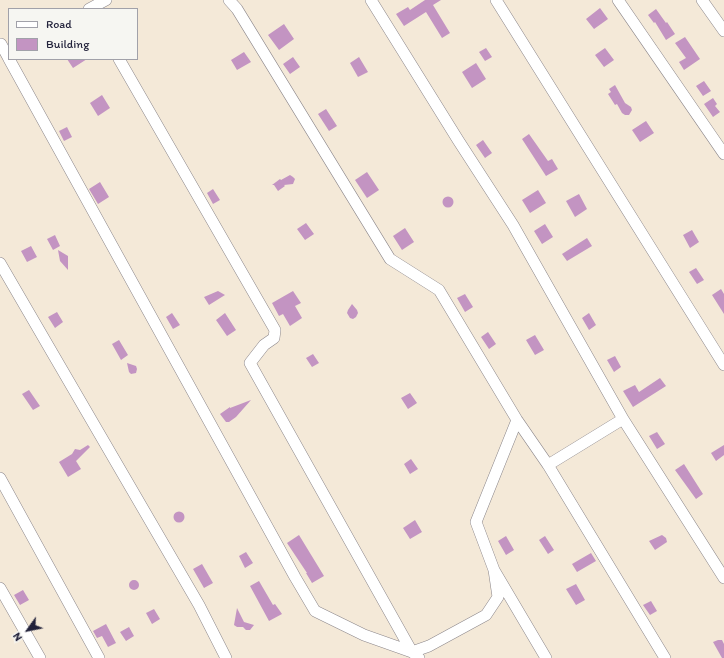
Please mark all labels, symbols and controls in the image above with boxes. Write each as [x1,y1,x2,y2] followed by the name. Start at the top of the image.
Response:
[8,8,138,60] legend
[46,17,72,31] text: Road
[46,37,89,51] text: Building
[8,610,48,650] north arrow
[10,630,25,643] text: N

